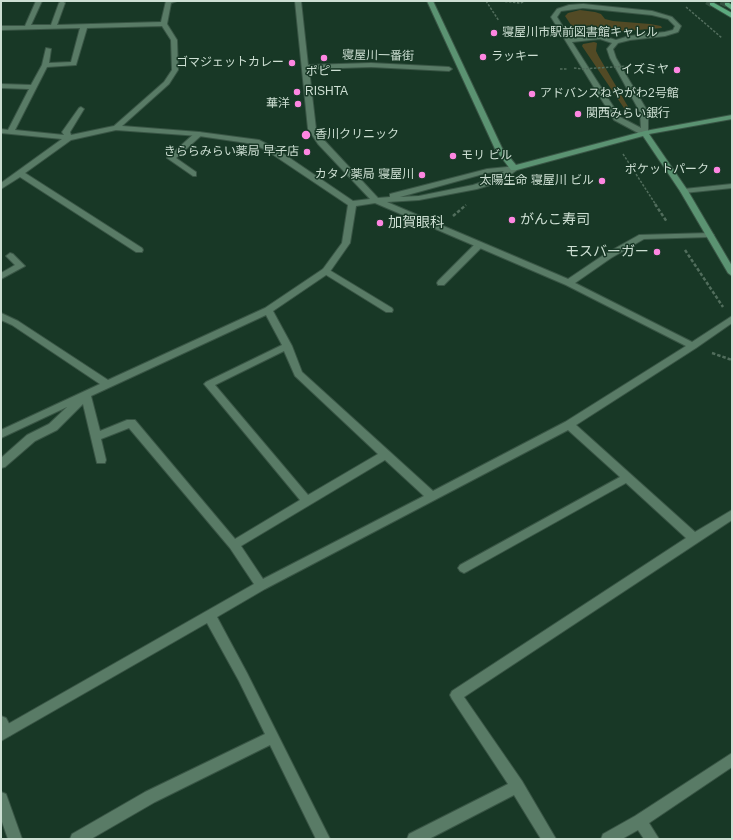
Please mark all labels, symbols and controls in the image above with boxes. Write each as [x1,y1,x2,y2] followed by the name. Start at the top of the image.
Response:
[502,26,658,40] place label: 寝屋川市駅前図書館キャレル
[489,28,499,38] marker: 寝屋川市駅前図書館キャレル
[342,48,414,64] street label: 寝屋川一番街
[491,50,539,64] place label: ラッキー
[478,52,488,62] marker: ラッキー
[319,53,329,63] marker: ポピー
[176,56,284,70] place label: ゴマジェットカレー
[287,58,297,68] marker: ゴマジェットカレー
[621,63,669,77] place label: イズミヤ
[306,65,342,79] place label: ポピー
[672,65,682,75] marker: イズミヤ
[305,85,348,99] place label: RISHTA
[292,87,302,97] marker: RISHTA
[540,87,679,101] place label: アドバンスねやがわ2号館
[527,89,537,99] marker: アドバンスねやがわ2号館
[266,97,290,111] place label: 華洋
[293,99,303,109] marker: 華洋
[586,107,670,121] place label: 関西みらい銀行
[573,109,583,119] marker: 関西みらい銀行
[315,128,399,142] place label: 香川クリニック
[300,129,312,141] marker: 香川クリニック
[164,145,299,159] place label: きららみらい薬局 早子店
[302,147,312,157] marker: きららみらい薬局 早子店
[461,149,512,163] place label: モリ ビル
[448,151,458,161] marker: モリ ビル
[625,163,709,177] place label: ポケットパーク
[712,165,722,175] marker: ポケットパーク
[315,168,414,182] place label: カタノ薬局 寝屋川
[417,170,427,180] marker: カタノ薬局 寝屋川
[479,174,594,188] place label: 太陽生命 寝屋川 ビル
[597,176,607,186] marker: 太陽生命 寝屋川 ビル
[520,212,590,228] place label: がんこ寿司
[388,215,444,231] place label: 加賀眼科
[507,215,517,225] marker: がんこ寿司
[375,218,385,228] marker: 加賀眼科
[565,244,649,260] place label: モスバーガー
[652,247,662,257] marker: モスバーガー

